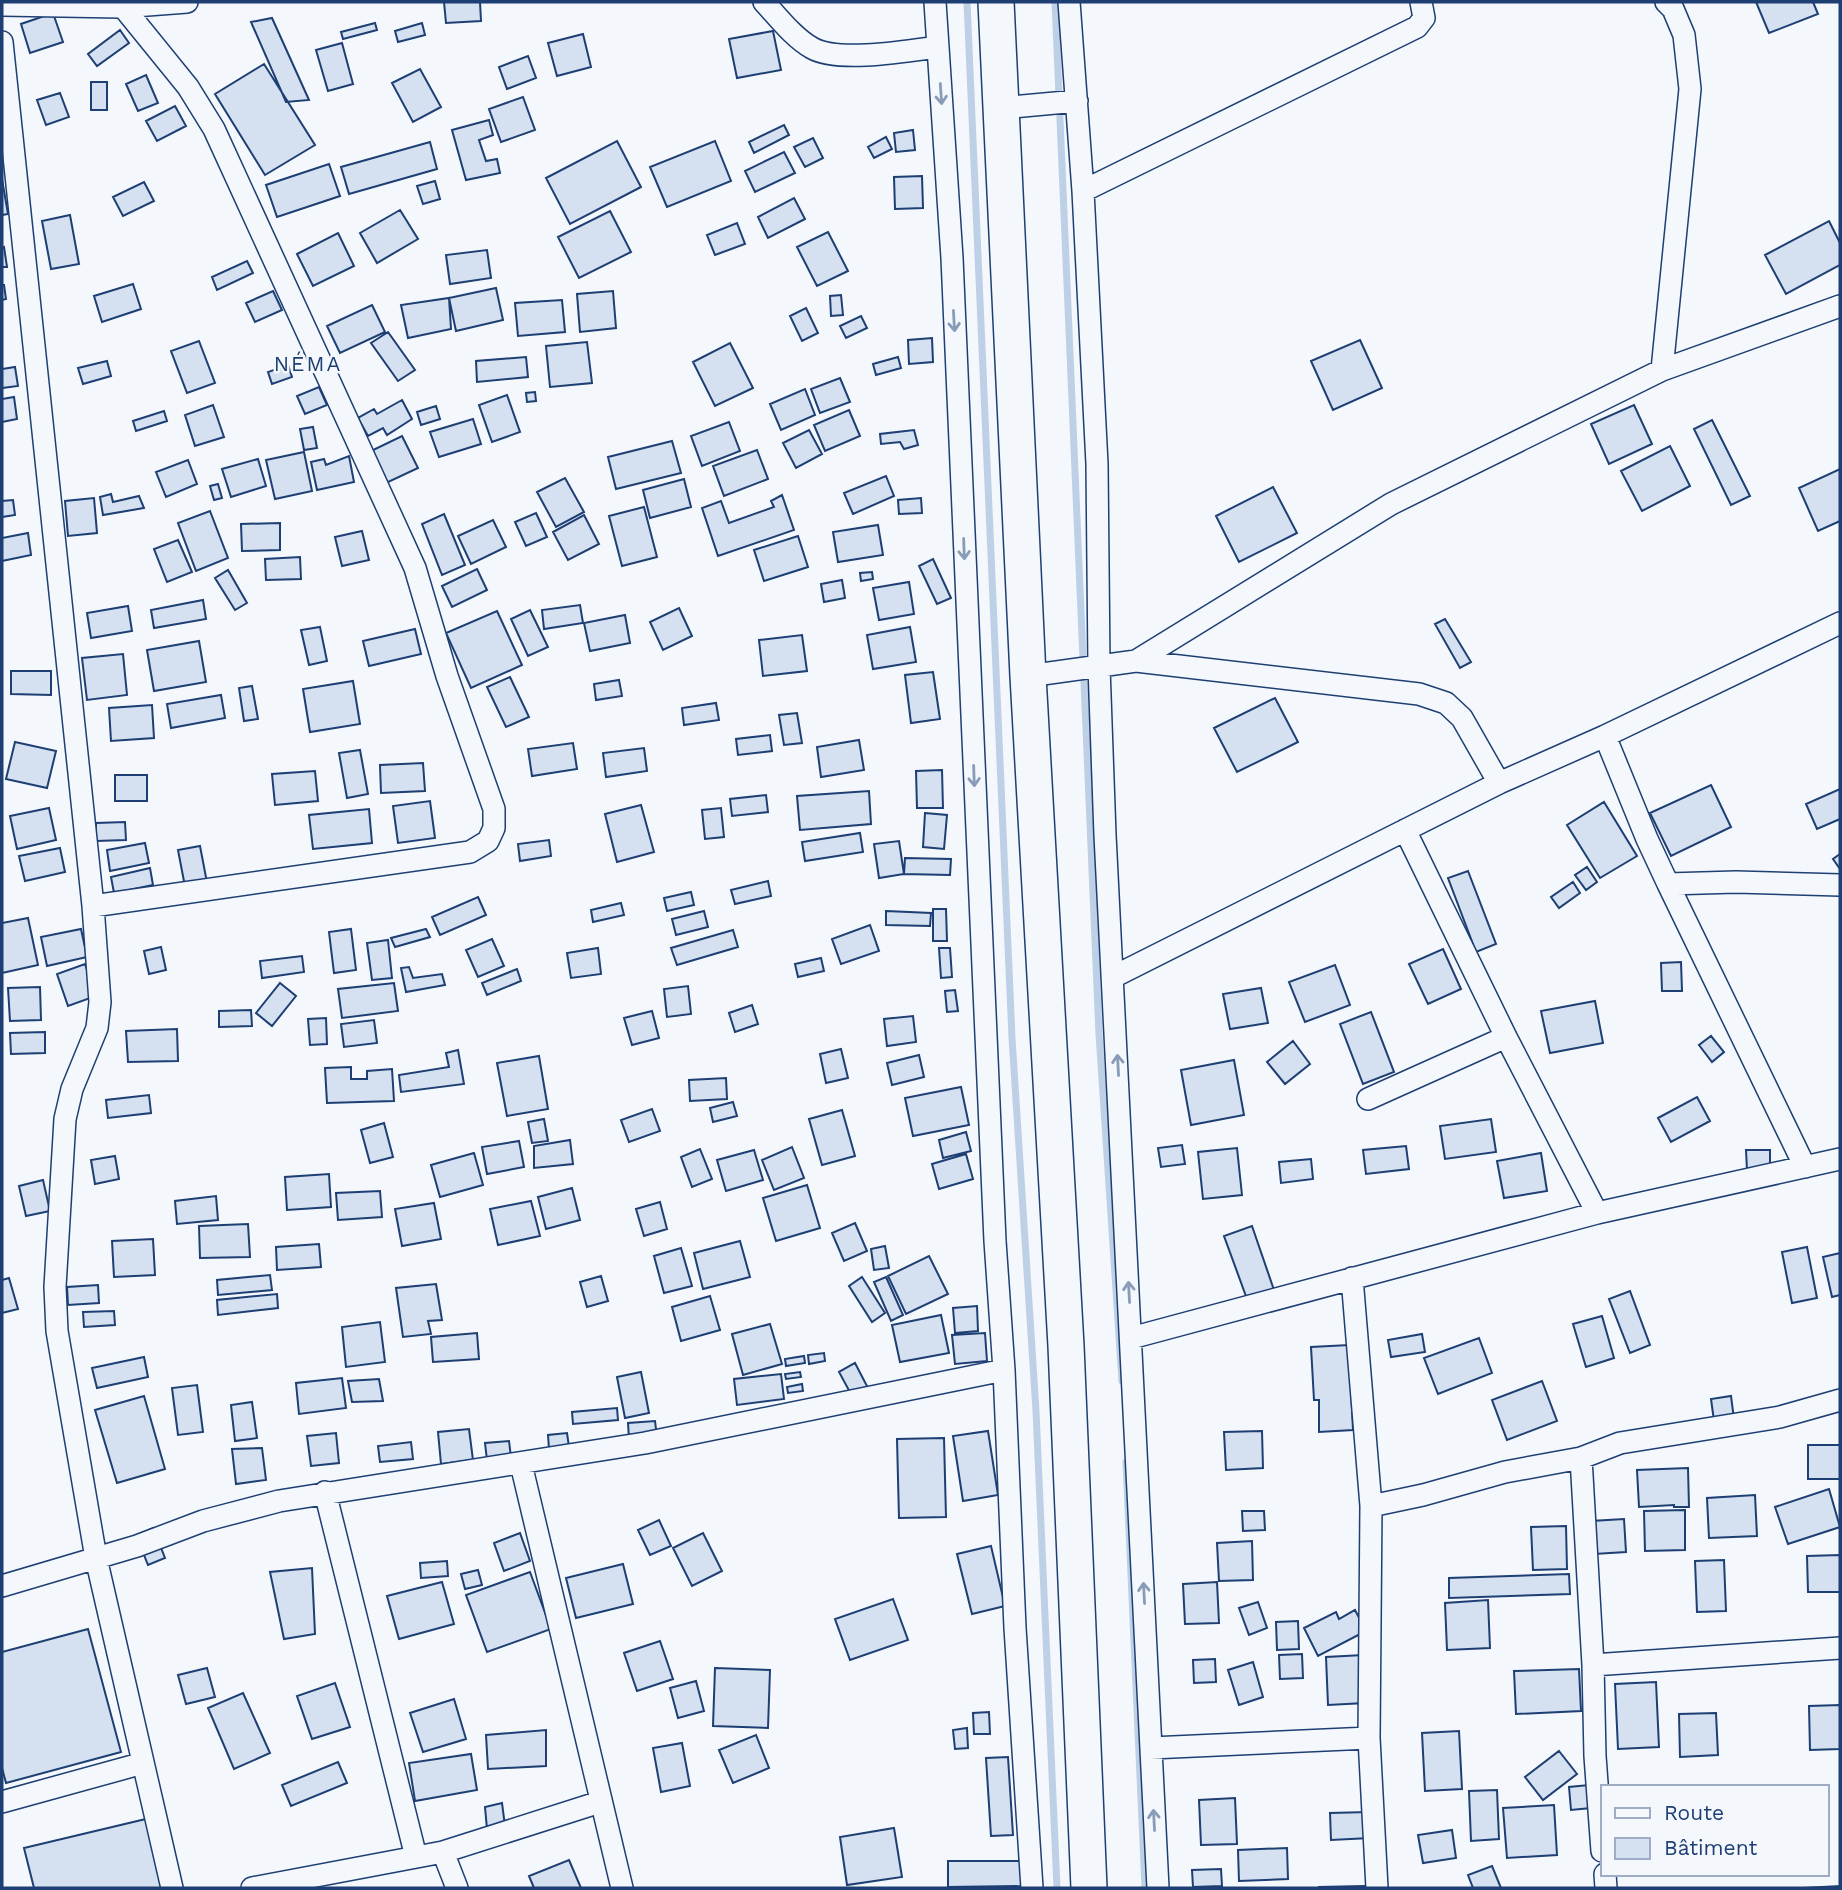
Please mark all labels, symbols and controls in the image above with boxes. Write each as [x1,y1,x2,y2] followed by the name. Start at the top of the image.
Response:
[935,83,948,105] one-way arrow
[948,310,961,333] one-way arrow
[274,351,342,376] district label: NÉMA
[958,537,971,560] one-way arrow
[968,764,981,787] one-way arrow
[1111,1054,1124,1077] one-way arrow
[1122,1281,1135,1304] one-way arrow
[1137,1582,1150,1605] one-way arrow
[1601,1785,1828,1876] legend
[1664,1800,1724,1825] text: Route
[1148,1809,1161,1832] one-way arrow
[1664,1835,1758,1860] text: Bâtiment

